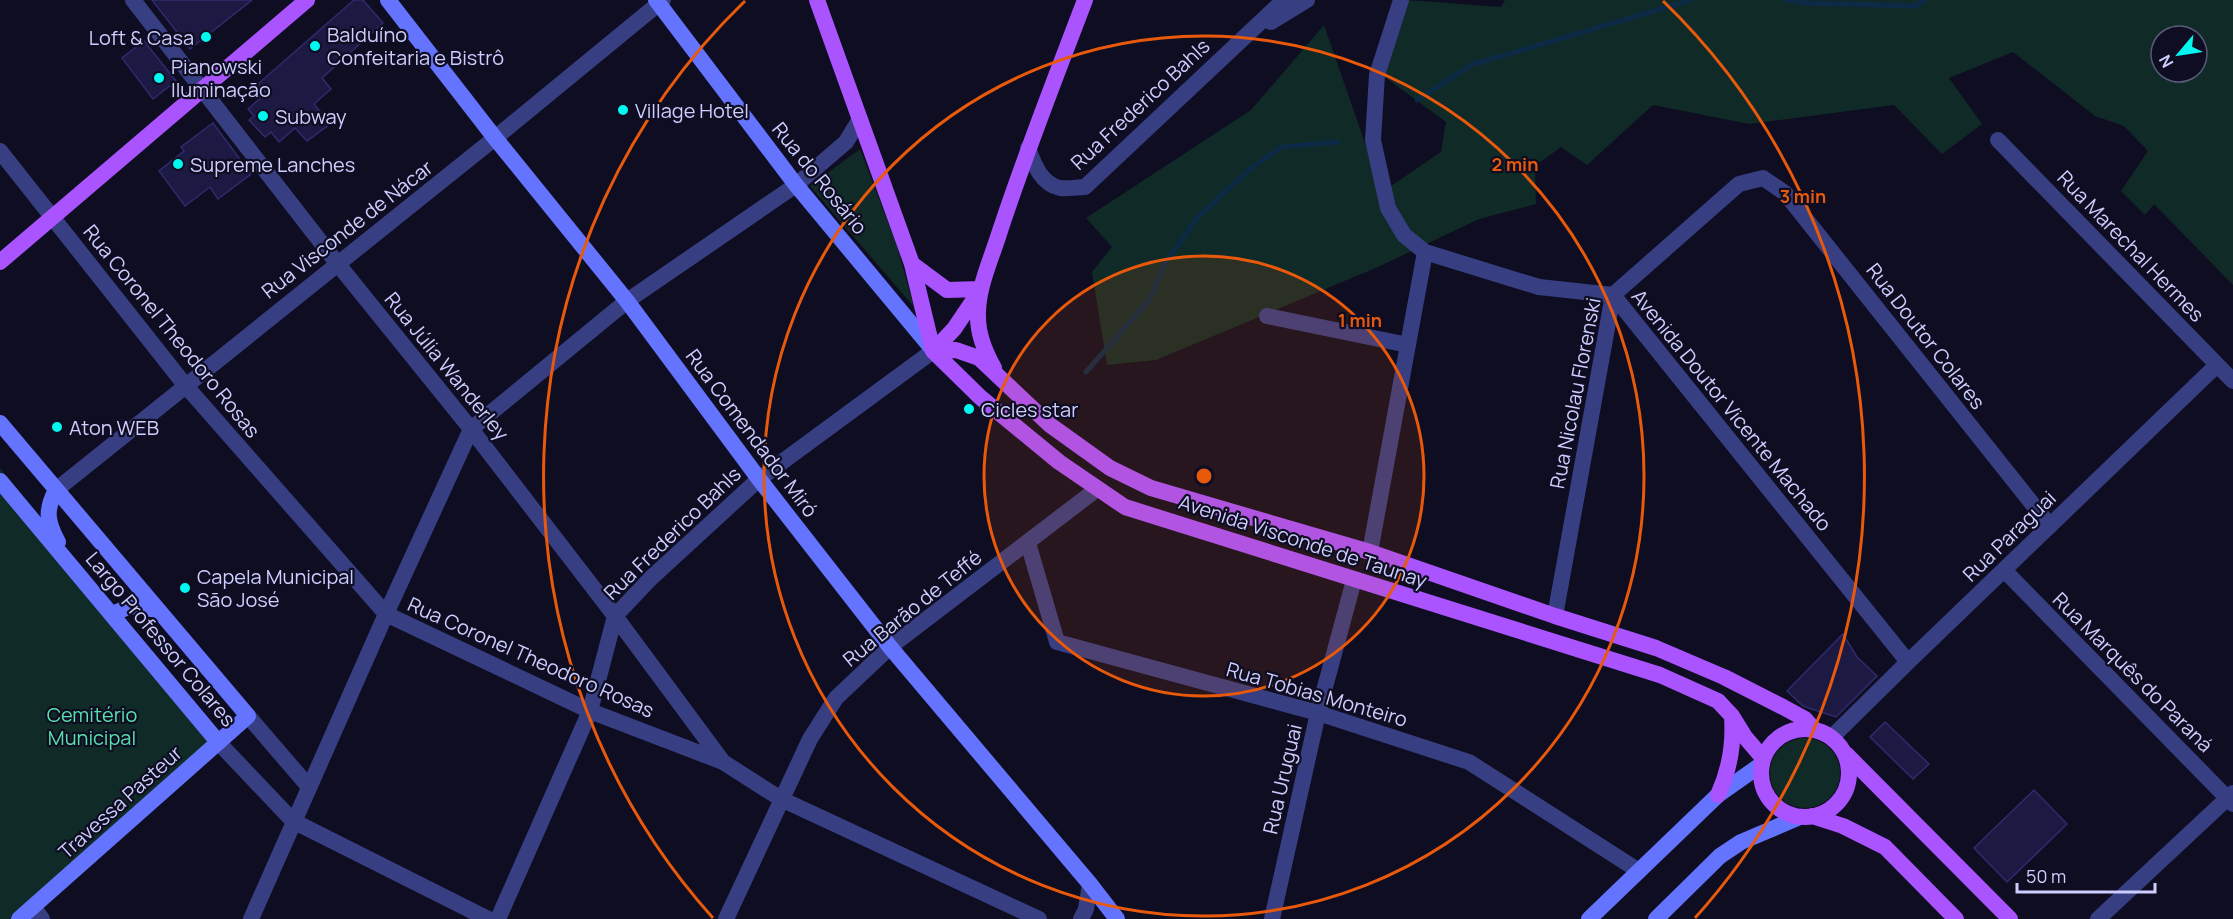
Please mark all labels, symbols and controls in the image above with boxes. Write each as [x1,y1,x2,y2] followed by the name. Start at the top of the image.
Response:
[327,21,504,71] place label: Balduíno Confeitaria e Bistrô
[89,24,194,51] place label: Loft & Casa
[2149,24,2209,84] north arrow
[199,30,213,44] marker: Loft & Casa
[1065,32,1215,176] street label: Rua Frederico Bahls
[308,39,322,53] marker: Balduíno Confeitaria e Bistrô
[2153,51,2178,72] text: N
[171,53,271,103] place label: Pianowski Iluminação
[152,71,166,85] marker: Pianowski Iluminação
[635,97,749,124] place label: Village Hotel
[275,103,347,130] place label: Subway
[616,103,630,117] marker: Village Hotel
[256,109,270,123] marker: Subway
[766,116,874,240] street label: Rua do Rosário
[190,151,355,178] place label: Supreme Lanches
[1492,152,1538,176] text: 2 min
[256,154,438,304] street label: Rua Visconde de Nácar
[171,157,185,171] marker: Supreme Lanches
[2052,164,2210,328] street label: Rua Marechal Hermes
[1780,184,1826,208] text: 3 min
[77,219,267,443] street label: Rua Coronel Theodoro Rosas
[1860,257,1992,415] street label: Rua Doutor Colares
[1626,284,1838,537] street label: Avenida Doutor Vicente Machado
[379,286,515,446] street label: Rua Júlia Wanderley
[1543,295,1607,491] street label: Rua Nicolau Florenski
[1338,308,1382,332] text: 1 min
[680,343,824,523] street label: Rua Comendador Miró
[981,396,1078,423] place label: Cicles star
[962,402,976,416] marker: Cicles star
[69,414,159,441] place label: Aton WEB
[50,420,64,434] marker: Aton WEB
[598,460,746,606] street label: Rua Frederico Bahls
[1194,466,1214,486] centre of rings
[1957,485,2061,587] street label: Rua Paraguai
[1176,488,1431,594] street label: Avenida Visconde de Taunay
[837,544,987,672] street label: Rua Barão de Teffé
[80,546,242,732] street label: Largo Professor Colares
[197,563,354,613] place label: Capela Municipal São José
[178,581,192,595] marker: Capela Municipal São José
[2047,586,2219,758] street label: Rua Marquês do Paraná
[404,590,658,724] street label: Rua Coronel Theodoro Rosas
[1223,655,1411,733] street label: Rua Tobias Monteiro
[47,701,138,751] park label: Cemitério Municipal
[1256,721,1308,837] street label: Rua Uruguai
[52,739,188,865] street label: Travessa Pasteur
[2017,856,2155,894] scale bar
[2026,864,2066,888] text: 50 m

